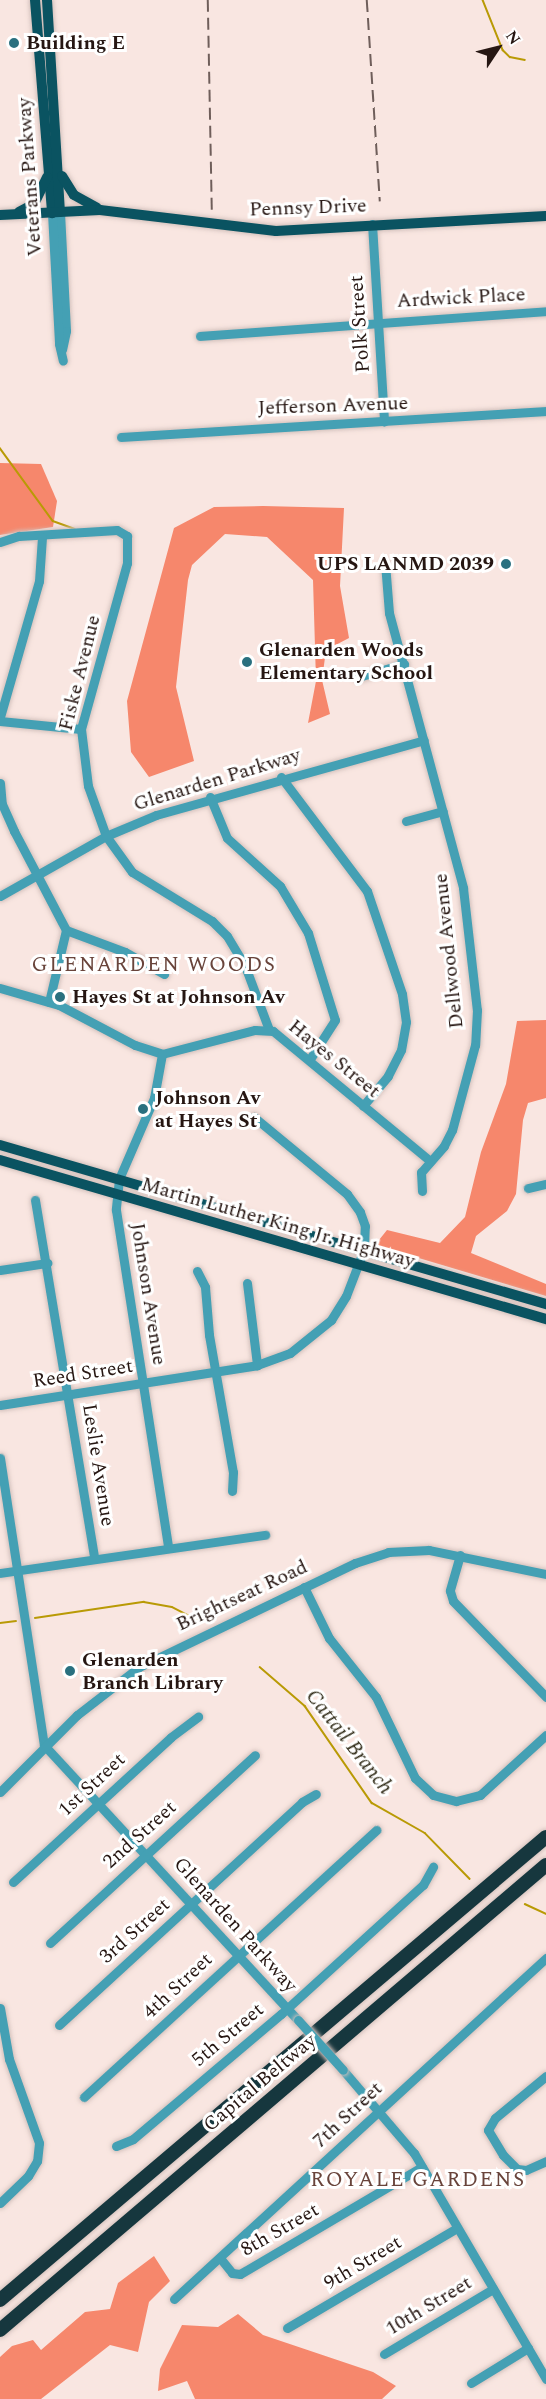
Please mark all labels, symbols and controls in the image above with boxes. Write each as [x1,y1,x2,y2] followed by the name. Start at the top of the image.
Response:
[468,18,528,78] north arrow
[499,25,526,50] text: N
[26,31,125,55] place label: Building E
[7,36,21,50] marker: Building E
[12,97,48,257] street label: Veterans Parkway
[249,194,367,222] street label: Pennsy Drive
[345,274,375,374] street label: Polk Street
[396,283,526,313] street label: Ardwick Place
[257,391,409,421] street label: Jefferson Avenue
[317,552,494,576] place label: UPS LANMD 2039
[499,557,513,571] marker: UPS LANMD 2039
[54,613,106,733] street label: Fiske Avenue
[259,638,433,685] place label: Glenarden Woods Elementary School
[240,655,254,669] marker: Glenarden Woods Elementary School
[131,743,303,817] street label: Glenarden Parkway
[429,872,469,1030] street label: Dellwood Avenue
[32,952,276,978] district label: GLENARDEN WOODS
[72,985,285,1009] place label: Hayes St at Johnson Av
[53,990,67,1004] marker: Hayes St at Johnson Av
[283,1015,385,1103] street label: Hayes Street
[155,1086,260,1133] place label: Johnson Av at Hayes St
[136,1102,150,1116] marker: Johnson Av at Hayes St
[139,1172,417,1274] street label: Martin Luther King Jr. Highway
[125,1221,171,1367] street label: Johnson Avenue
[31,1354,135,1394] street label: Reed Street
[76,1402,120,1528] street label: Leslie Avenue
[173,1555,311,1637] street label: Brightseat Road
[82,1648,223,1695] place label: Glenarden Branch Library
[63,1664,77,1678] marker: Glenarden Branch Library
[300,1684,398,1800] water label: Cattail Branch
[53,1748,131,1822] street label: 1st Street
[98,1796,182,1874] street label: 2nd Street
[168,1853,302,1997] street label: Glenarden Parkway
[95,1893,175,1969] street label: 3rd Street
[138,1948,218,2024] street label: 4th Street
[187,1998,269,2072] street label: 5th Street
[199,2029,321,2137] street label: Capital Beltway
[308,2077,388,2153] street label: 7th Street
[310,2167,526,2193] district label: ROYALE GARDENS
[237,2198,323,2262] street label: 8th Street
[320,2231,406,2295] street label: 9th Street
[382,2271,476,2341] street label: 10th Street

